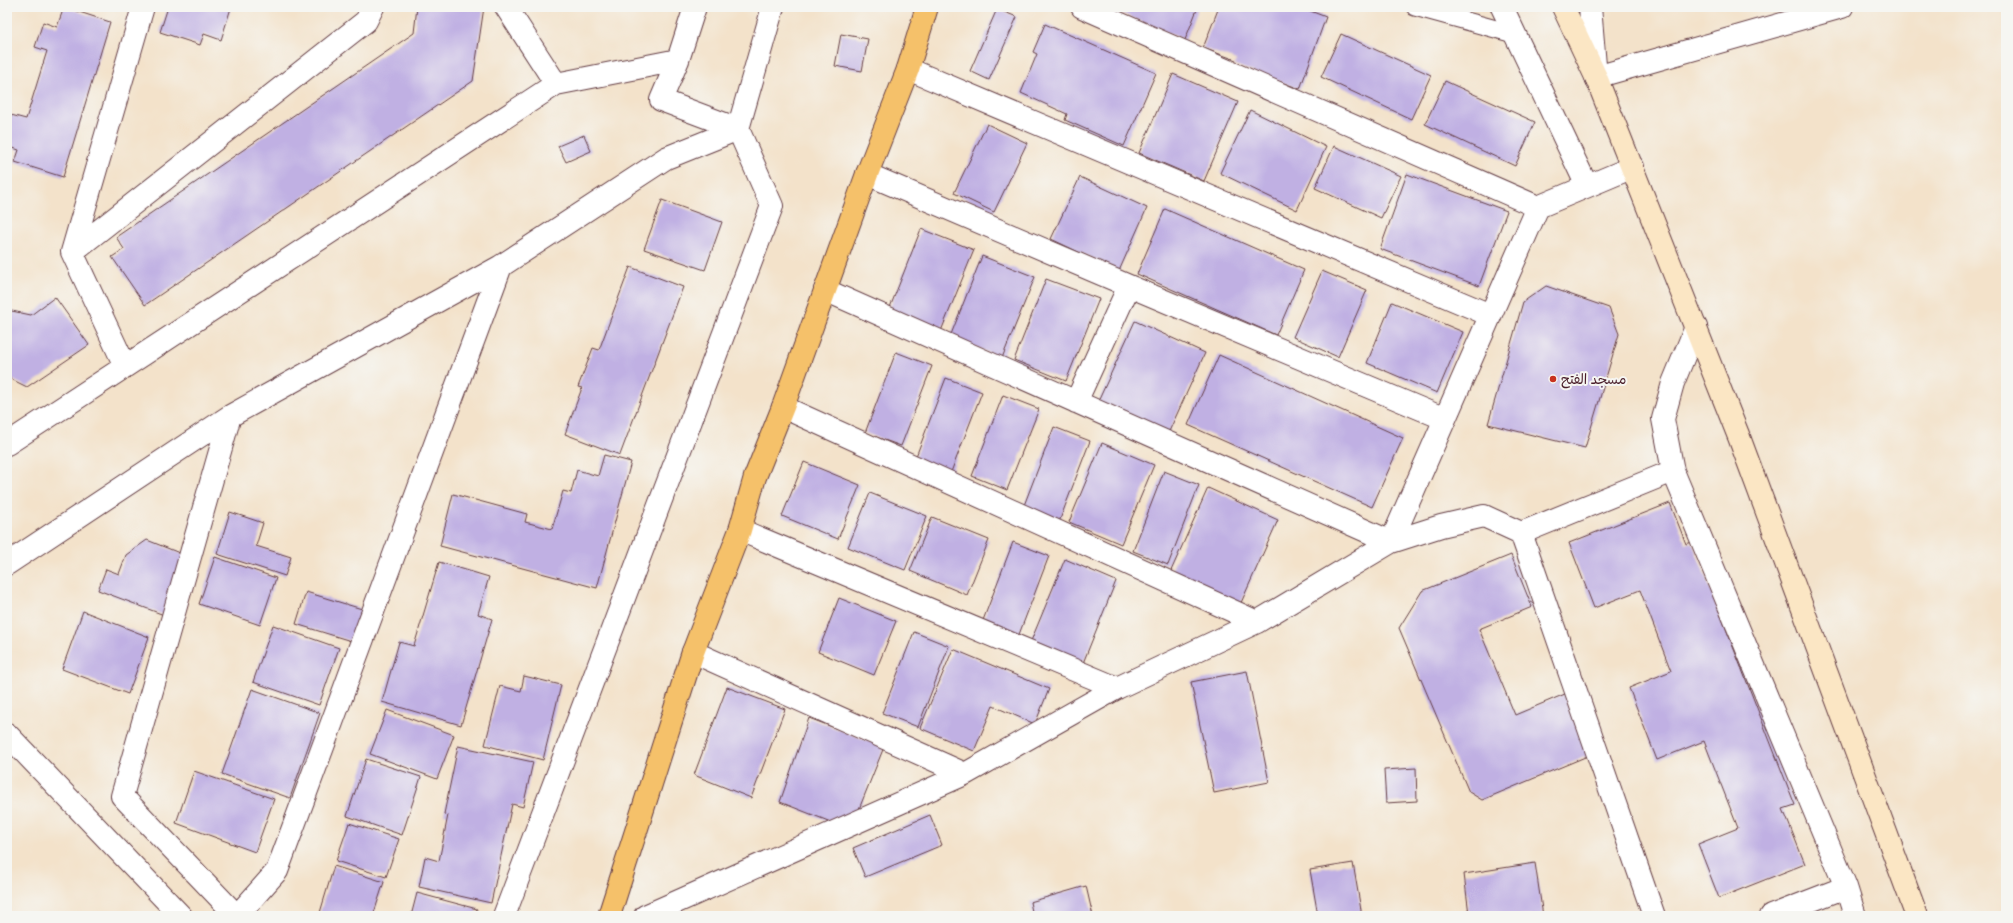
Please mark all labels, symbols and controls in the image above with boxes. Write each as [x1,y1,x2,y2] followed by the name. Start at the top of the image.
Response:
[1561,369,1626,389] place label: مسجد الفتح
[1548,374,1558,384] marker: مسجد الفتح

